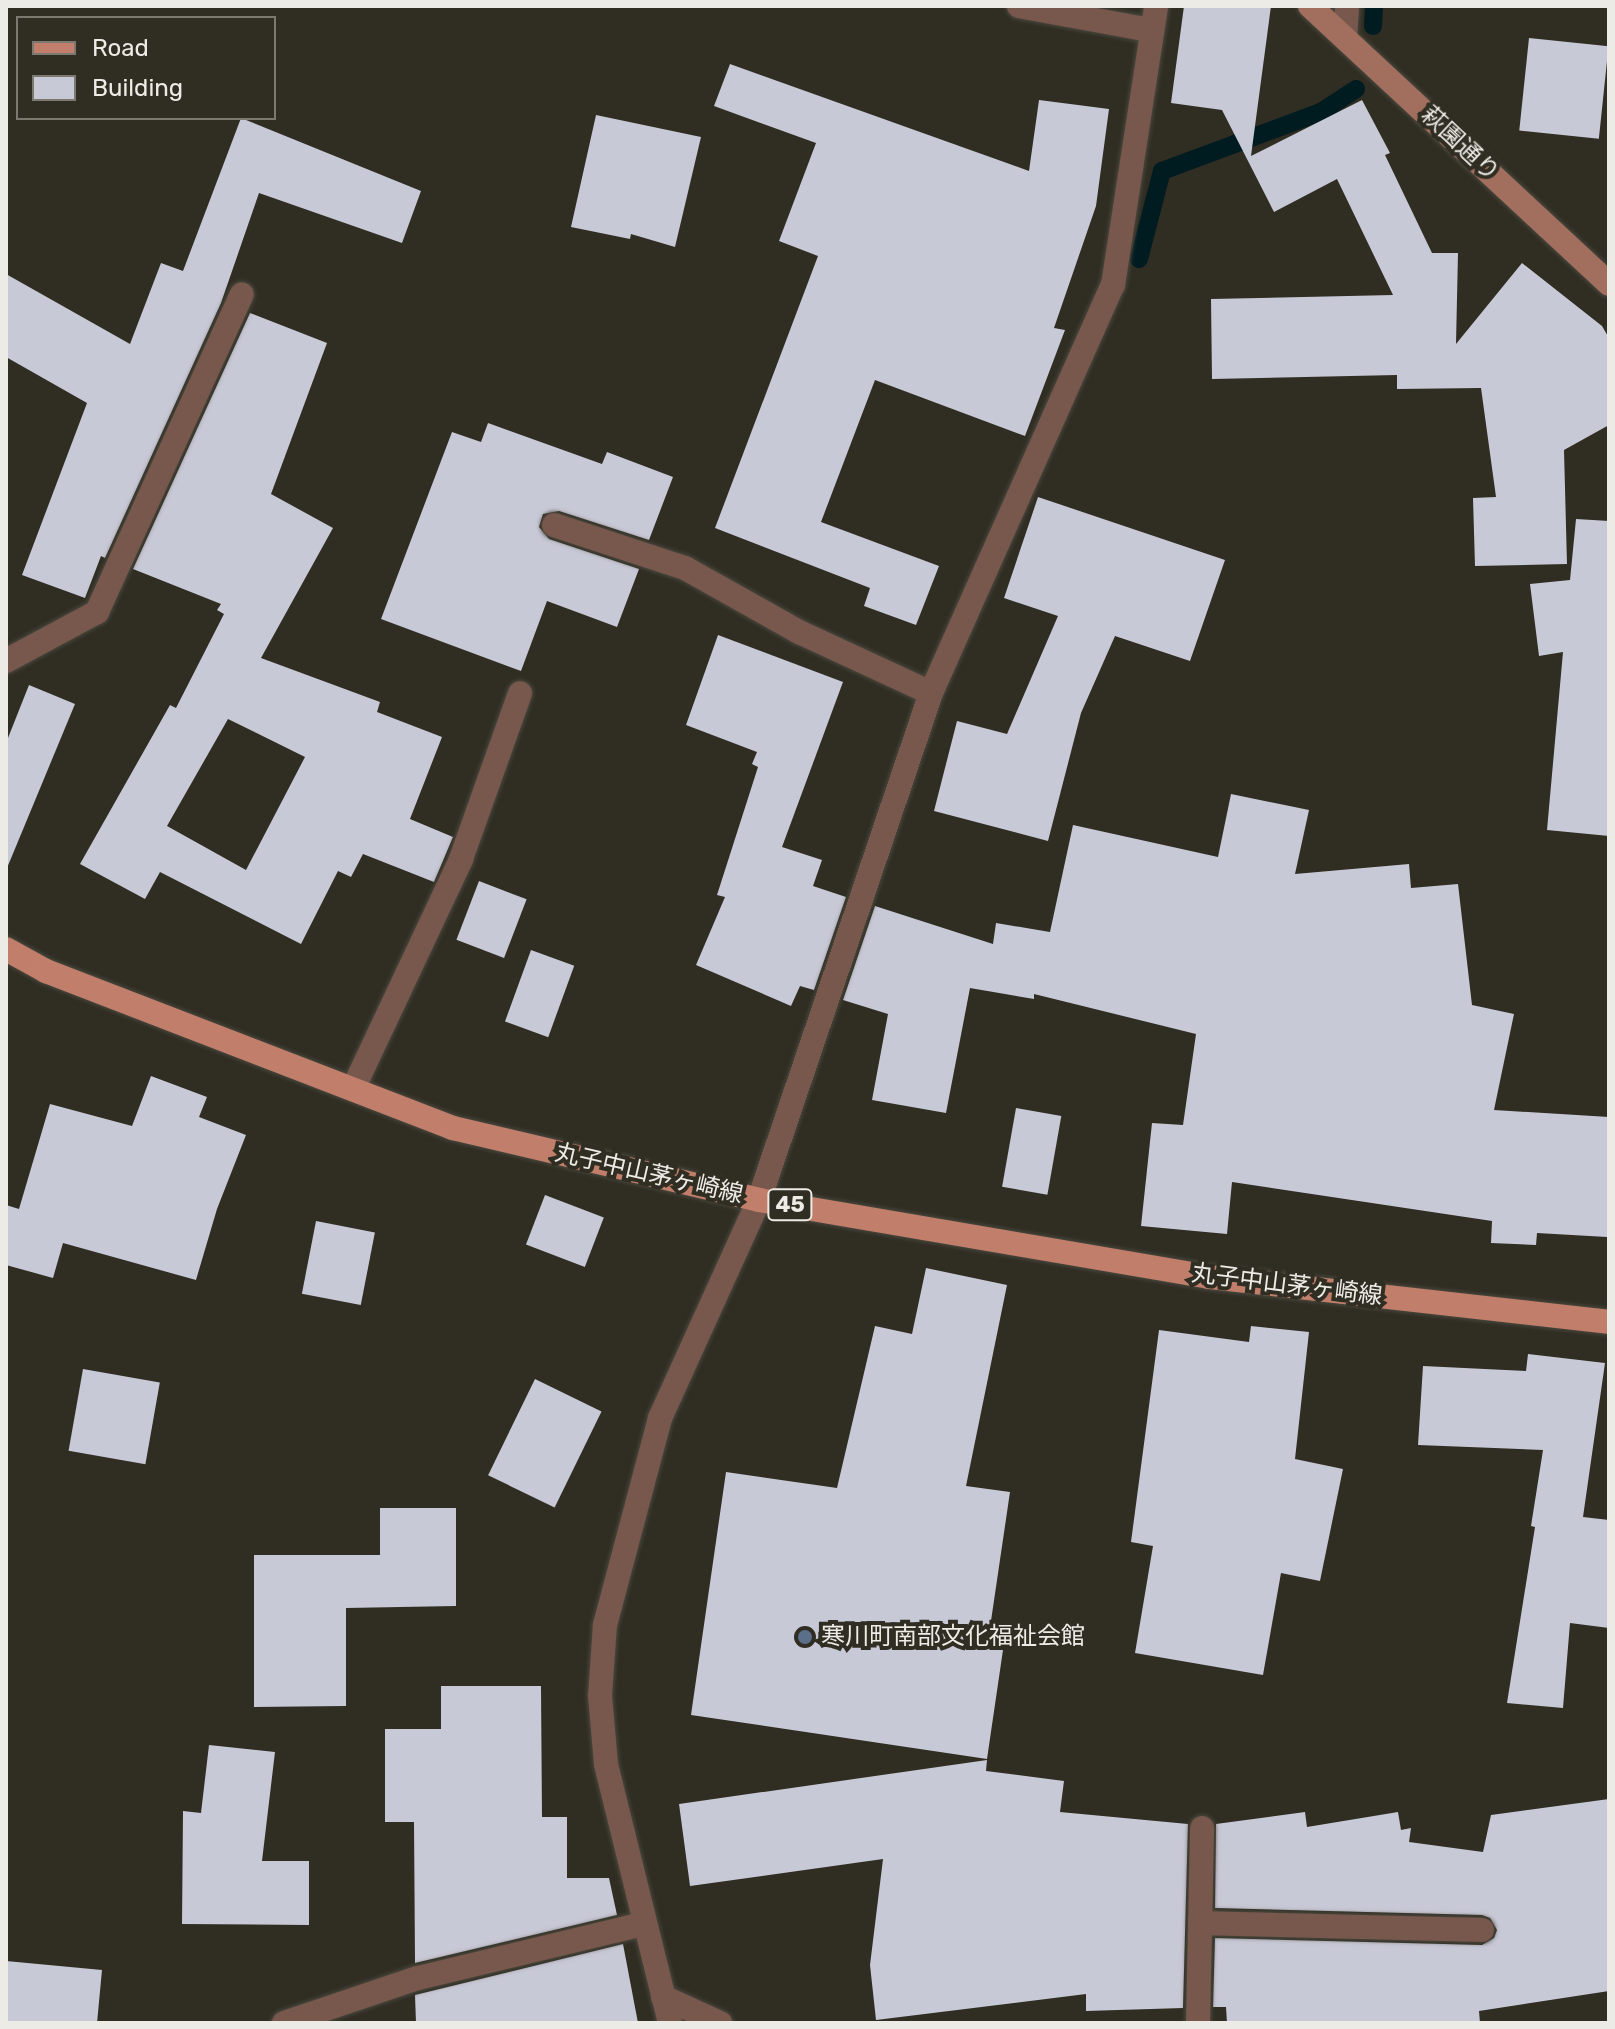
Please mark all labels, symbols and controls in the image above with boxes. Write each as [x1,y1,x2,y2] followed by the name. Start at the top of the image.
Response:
[16,16,276,120] legend
[92,34,149,62] text: Road
[92,74,183,102] text: Building
[1415,101,1505,187] street label: 萩園通り
[552,1138,746,1210] street label: 丸子中山茅ヶ崎線
[766,1187,814,1223] road number: 45
[1190,1259,1384,1311] street label: 丸子中山茅ヶ崎線
[821,1623,1085,1651] place label: 寒川町南部文化福祉会館
[796,1628,814,1646] marker: 寒川町南部文化福祉会館

